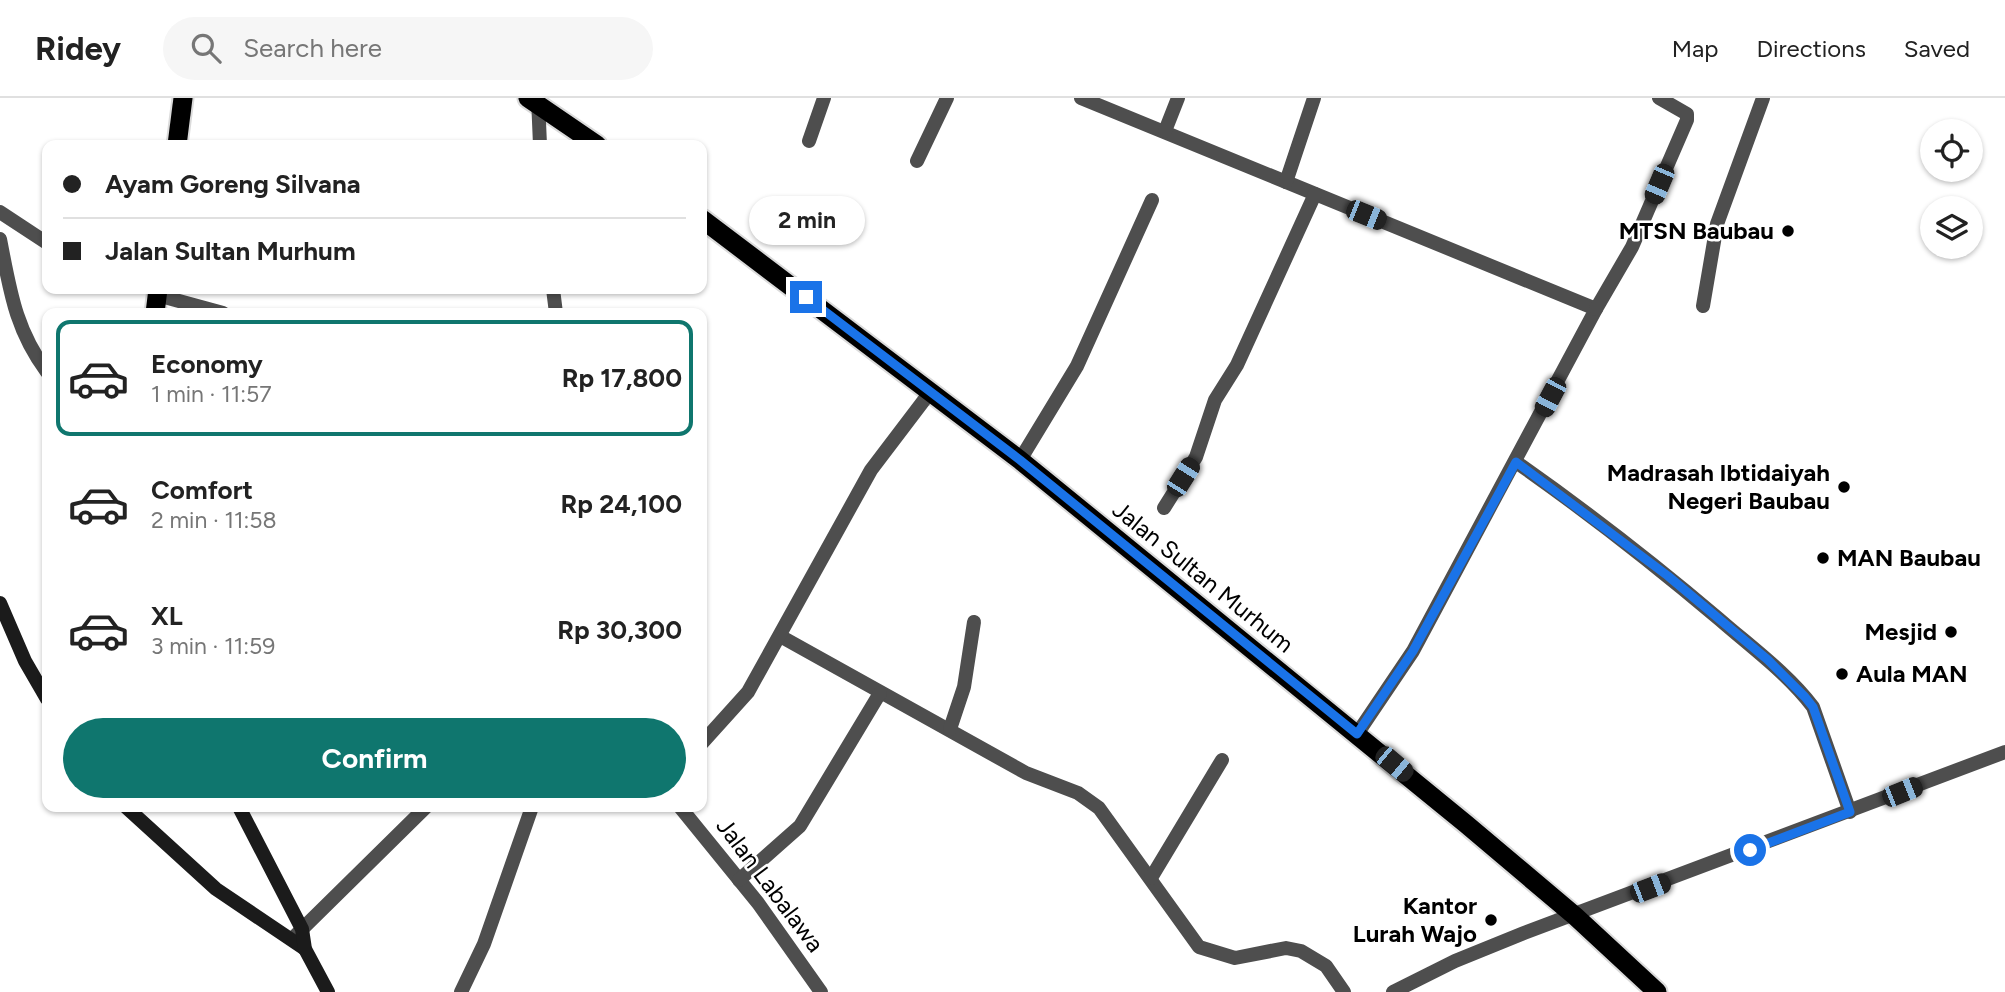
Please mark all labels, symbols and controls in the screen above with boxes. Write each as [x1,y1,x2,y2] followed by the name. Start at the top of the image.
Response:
[163,17,653,80] search box
[35,29,121,68] text: Ridey
[187,29,225,67] icon: search
[243,32,382,64] text: Search here
[1672,34,1718,63] text: Map
[1756,34,1866,63] text: Directions
[1904,34,1970,63] text: Saved
[1920,119,1983,259] map controls
[1920,119,1983,182] button: locate
[1642,161,1677,207] car
[105,168,361,200] text: Ayam Goreng Silvana
[748,195,864,244] callout: 2 min
[1920,196,1983,259] button: layers
[1343,197,1390,233] car
[778,206,836,234] text: 2 min
[1619,216,1774,245] place label: MTSN Baubau
[1780,223,1796,239] marker: MTSN Baubau
[105,235,356,267] text: Jalan Sultan Murhum
[790,281,822,313] route end
[67,347,130,410] icon: car
[151,348,263,380] text: Economy
[562,362,682,394] text: Rp 17,800
[1531,374,1570,420] car
[151,380,272,408] text: 1 min · 11:57
[1163,454,1204,500] car
[1607,458,1830,515] place label: Madrasah Ibtidaiyah Negeri Baubau
[67,473,130,536] icon: car
[151,474,253,506] text: Comfort
[1836,479,1852,495] marker: Madrasah Ibtidaiyah Negeri Baubau
[561,488,682,520] text: Rp 24,100
[1107,495,1300,659] street label: Jalan Sultan Murhum
[151,506,277,534] text: 2 min · 11:58
[1837,543,1981,572] place label: MAN Baubau
[1815,550,1831,566] marker: MAN Baubau
[67,599,130,662] icon: car
[151,600,183,632] text: XL
[557,614,682,646] text: Rp 30,300
[1864,617,1937,646] place label: Mesjid
[1943,624,1959,640] marker: Mesjid
[151,632,275,660] text: 3 min · 11:59
[1856,659,1967,688] place label: Aula MAN
[1834,666,1850,682] marker: Aula MAN
[63,718,686,798] button: Confirm
[1372,742,1417,786] car
[1879,774,1926,810] car
[710,812,830,958] street label: Jalan Labalawa
[1734,834,1766,866] route start
[1627,871,1674,905] car
[1353,891,1477,948] place label: Kantor Lurah Wajo
[1483,912,1499,928] marker: Kantor Lurah Wajo

